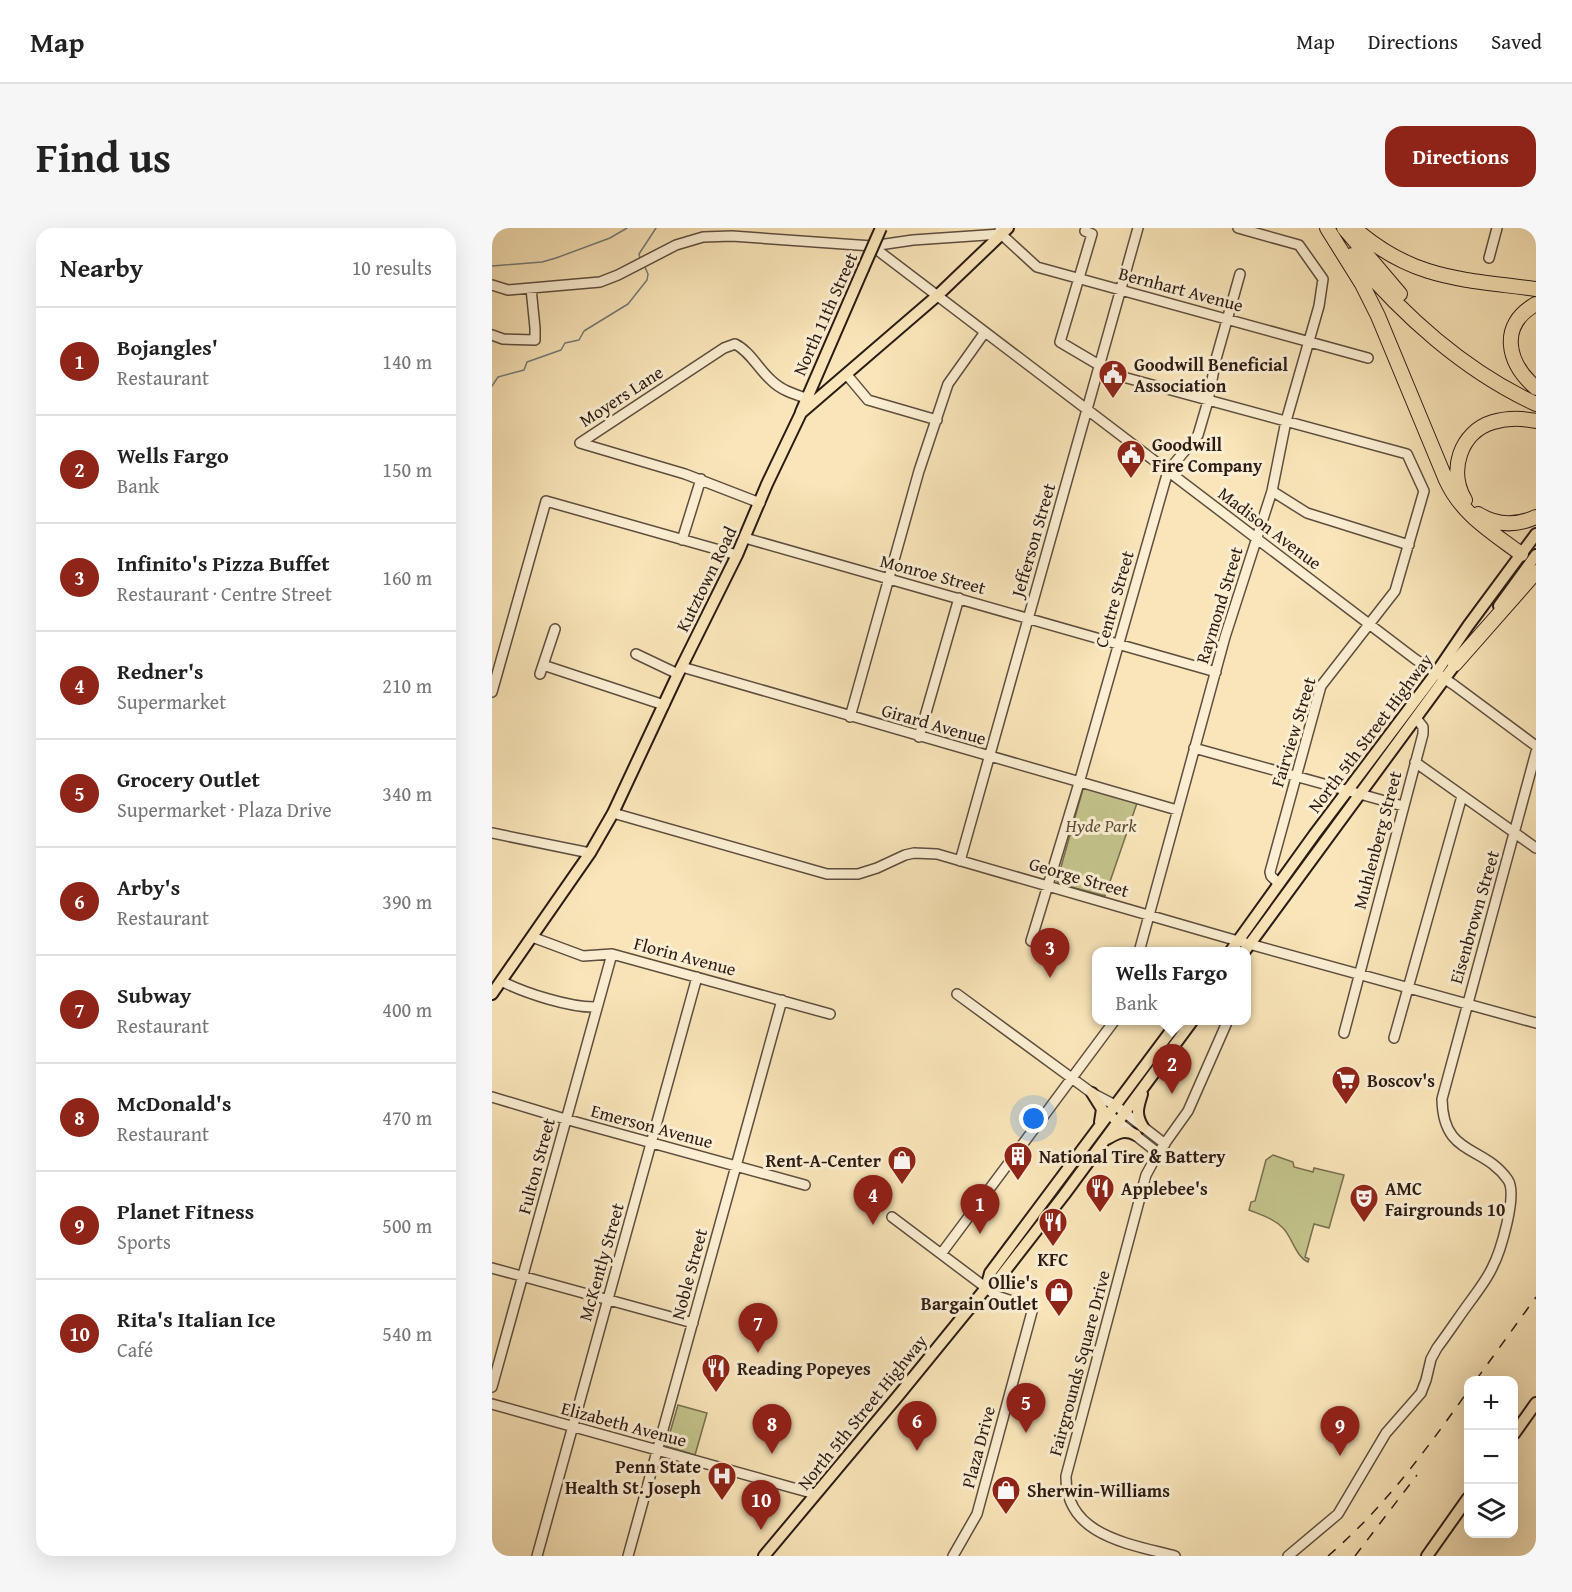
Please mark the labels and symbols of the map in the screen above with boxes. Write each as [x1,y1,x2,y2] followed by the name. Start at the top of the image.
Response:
[786,248,864,380] street label: North 11th Street
[1116,259,1246,319] street label: Bernhart Avenue
[1134,351,1289,399] place label: Goodwill Beneficial Association
[1097,358,1129,400] public building icon: Goodwill Beneficial Association
[574,359,668,433] street label: Moyers Lane
[1152,431,1263,479] place label: Goodwill Fire Company
[1115,438,1147,480] public building icon: Goodwill Fire Company
[1003,479,1062,602] street label: Jefferson Street
[1213,480,1327,576] street label: Madison Avenue
[669,521,743,636] street label: Kutztown Road
[1188,543,1250,667] street label: Raymond Street
[877,547,989,601] street label: Monroe Street
[1087,547,1141,651] street label: Centre Street
[1301,648,1439,818] street label: North 5th Street Highway
[1263,673,1323,790] street label: Fairview Street
[879,696,989,752] street label: Girard Avenue
[1346,767,1409,912] street label: Muhlenberg Street
[1065,812,1137,839] park label: Hyde Park
[1442,847,1506,987] street label: Eisenbrown Street
[1026,850,1133,904] street label: George Street
[1030,928,1070,978] pin: 3
[631,929,739,983] street label: Florin Avenue
[1152,1044,1192,1094] pin: 2
[1330,1064,1362,1106] supermarket icon: Boscov's
[1367,1067,1435,1094] place label: Boscov's
[588,1097,716,1155] street label: Emerson Avenue
[1019,1104,1048,1133] your location
[510,1114,562,1217] street label: Fulton Street
[1002,1140,1034,1182] building icon: National Tire & Battery
[1039,1143,1226,1170] place label: National Tire & Battery
[886,1144,918,1186] shop icon: Rent-A-Center
[765,1147,882,1174] place label: Rent-A-Center
[1084,1172,1116,1214] restaurant icon: Applebee's
[1121,1175,1208,1202] place label: Applebee's
[1385,1175,1505,1223] place label: AMC Fairgrounds 10
[854,1176,892,1225] pin: 4
[1348,1182,1380,1224] theatre icon: AMC Fairgrounds 10
[960,1184,1000,1234] pin: 1
[571,1199,631,1324] street label: McKently Street
[1037,1206,1069,1248] restaurant icon: KFC
[664,1225,714,1323] street label: Noble Street
[1038,1246,1068,1273] place label: KFC
[1041,1267,1117,1459] street label: Fairgrounds Square Drive
[921,1269,1038,1317] place label: Ollie's Bargain Outlet
[1043,1276,1075,1318] shop icon: Ollie's Bargain Outlet
[738,1304,778,1353] pin: 7
[791,1328,933,1496] street label: North 5th Street Highway
[700,1352,732,1394] restaurant icon: Reading Popeyes
[737,1355,871,1382] place label: Reading Popeyes
[1006,1384,1046,1433] pin: 5
[558,1394,690,1454] street label: Elizabeth Avenue
[898,1402,936,1451] pin: 6
[954,1403,1002,1491] street label: Plaza Drive
[752,1404,792,1454] pin: 8
[1320,1406,1360,1456] pin: 9
[565,1453,701,1501] place label: Penn State Health St. Joseph
[706,1460,738,1502] hospital icon: Penn State Health St. Joseph
[990,1474,1022,1516] shop icon: Sherwin-Williams
[1027,1477,1170,1504] place label: Sherwin-Williams
[742,1480,780,1530] pin: 10

